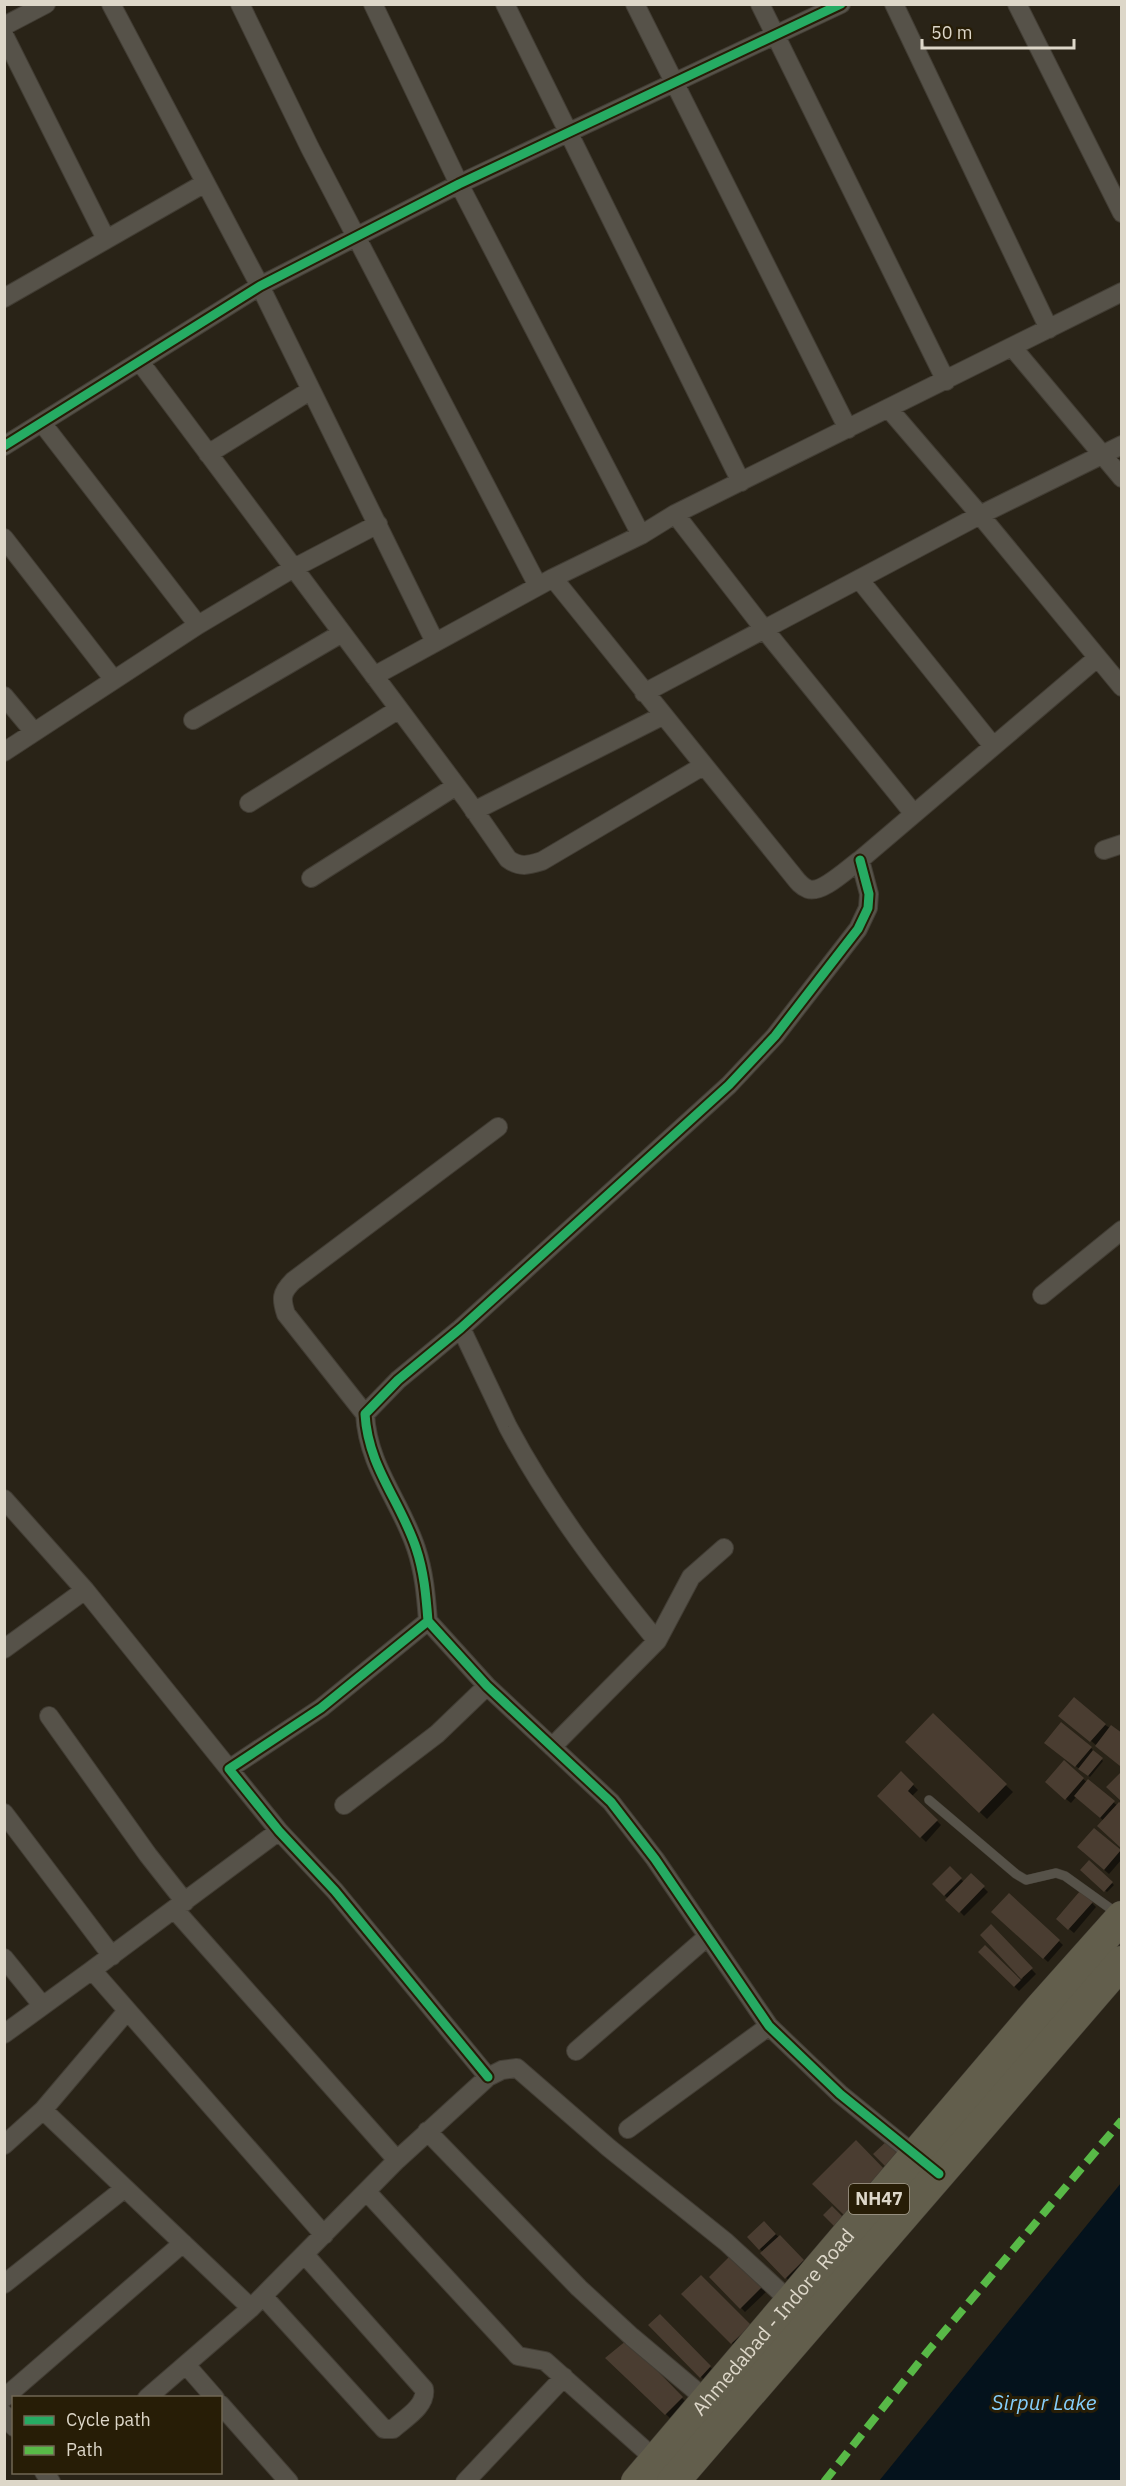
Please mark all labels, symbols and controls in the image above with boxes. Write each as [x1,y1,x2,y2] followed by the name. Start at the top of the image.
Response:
[922,12,1074,50] scale bar
[931,21,973,44] text: 50 m
[849,2184,909,2214] road number: NH47
[686,2223,860,2421] street label: Ahmedabad - Indore Road
[991,2388,1097,2416] water label: Sirpur Lake
[12,2396,222,2474] legend
[66,2408,151,2431] text: Cycle path
[66,2438,103,2461] text: Path

